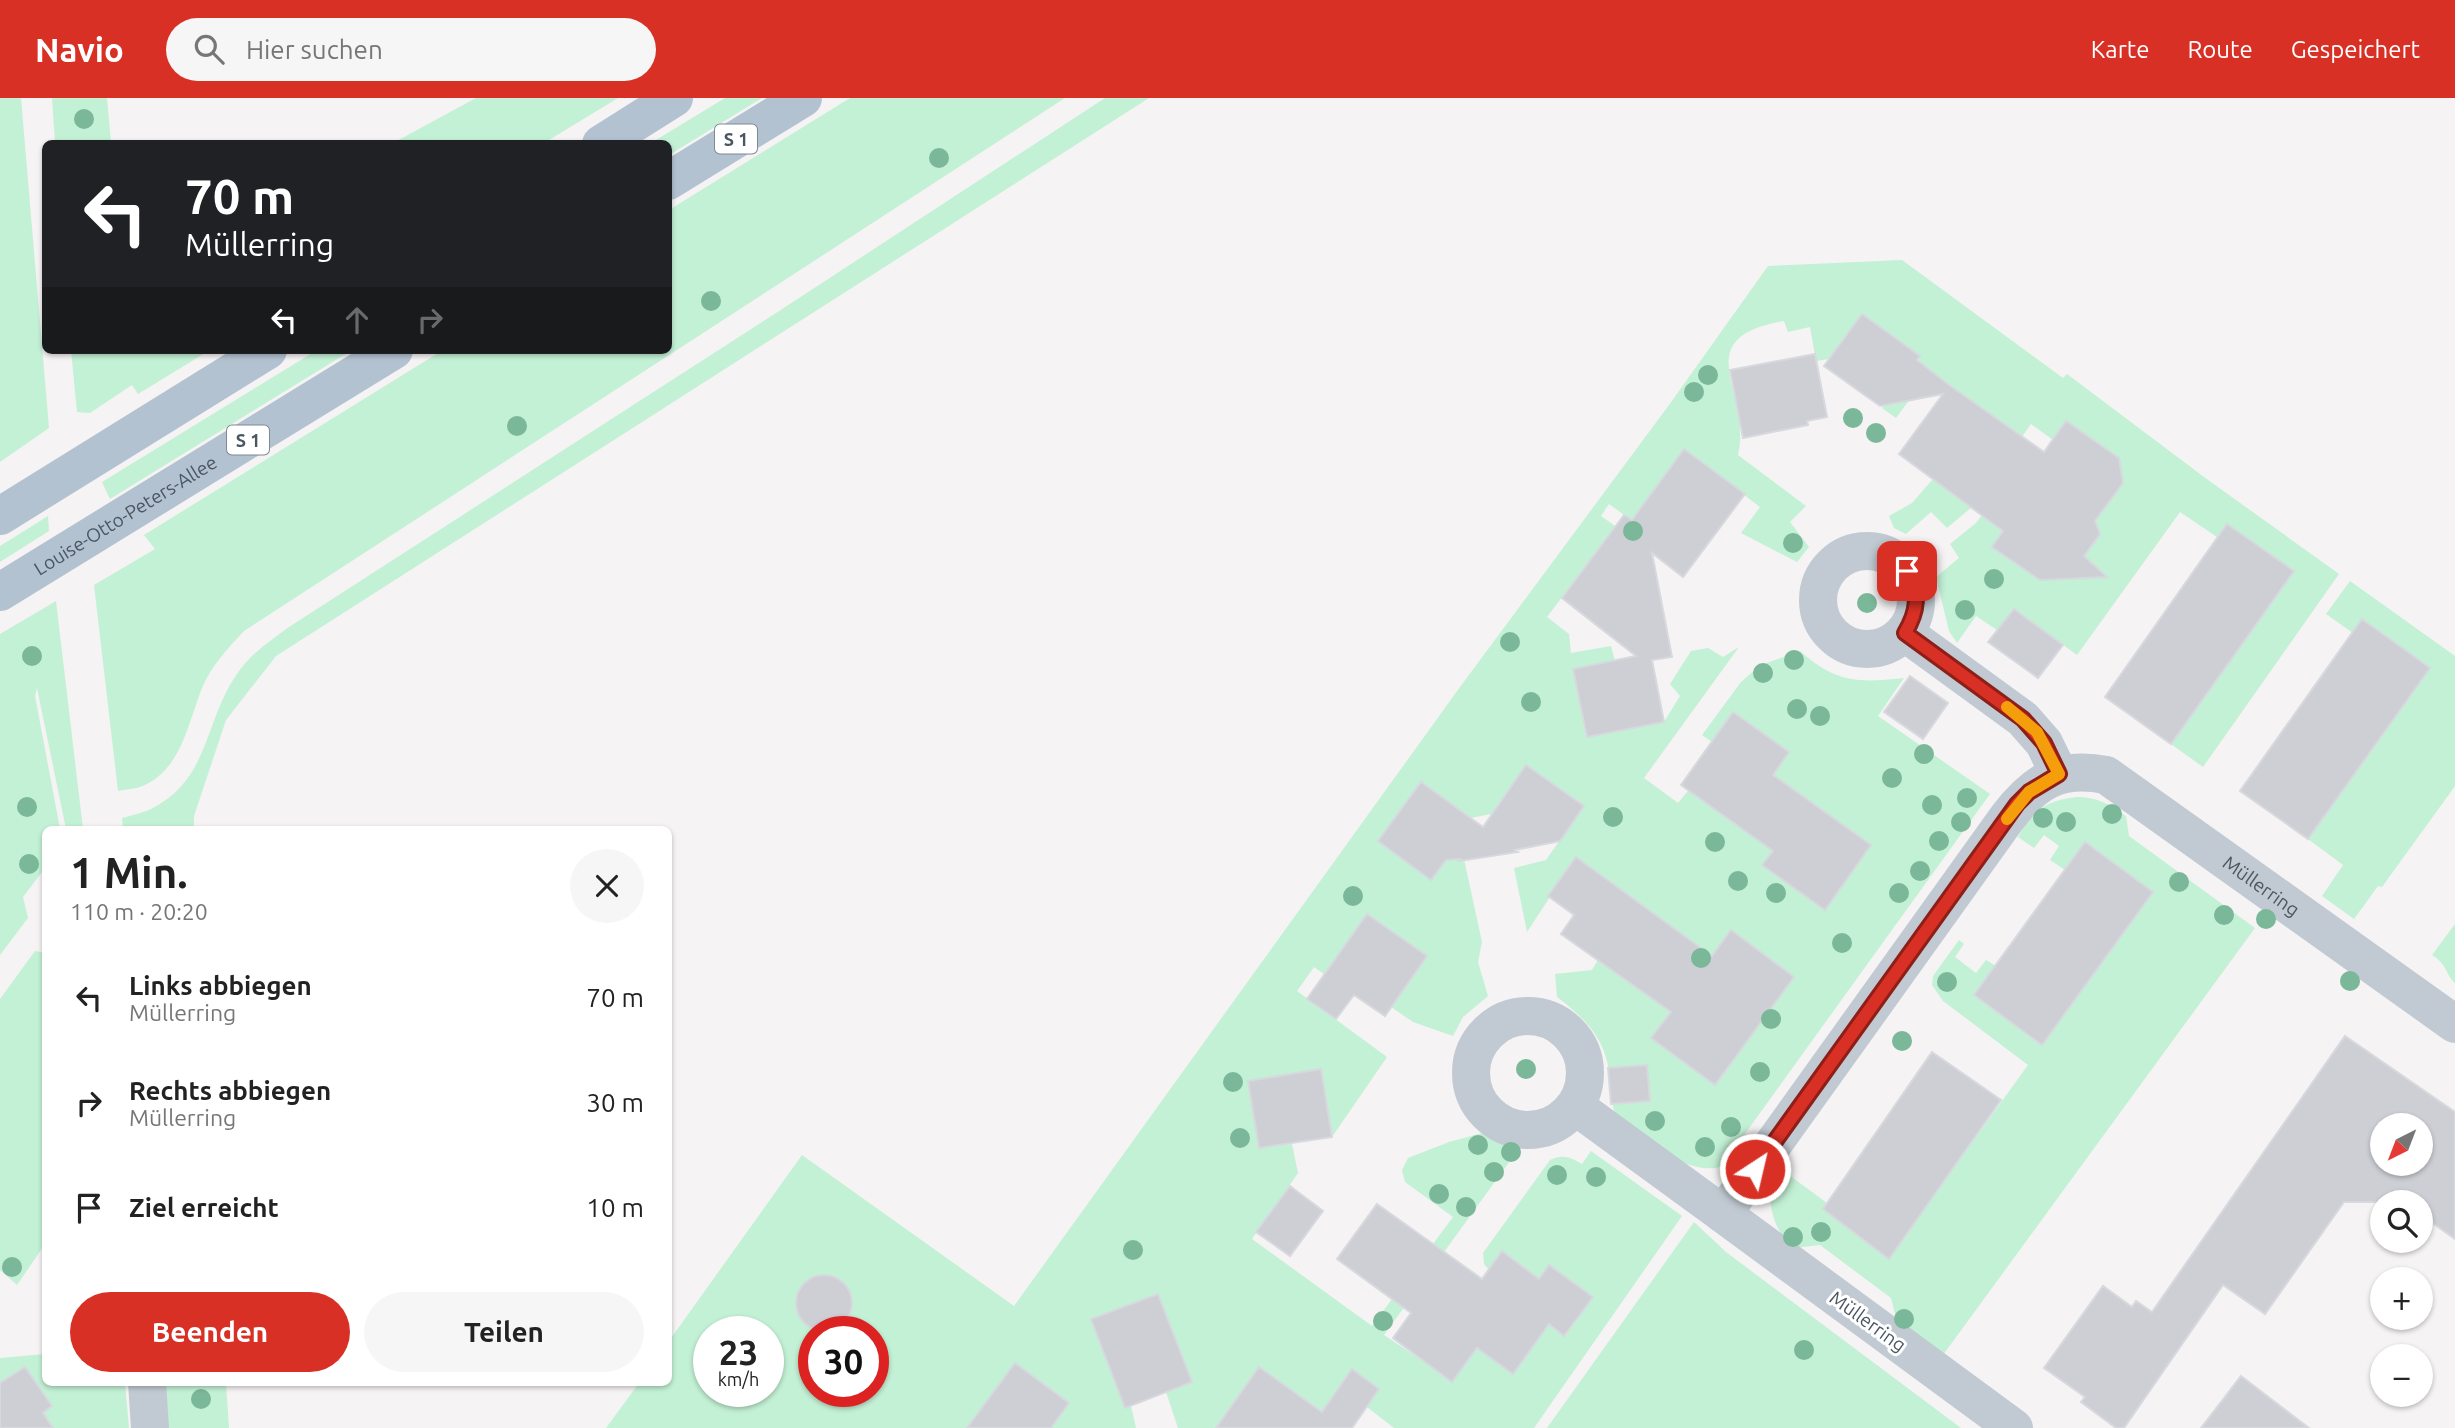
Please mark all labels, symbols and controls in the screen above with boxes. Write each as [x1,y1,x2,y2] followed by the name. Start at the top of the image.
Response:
[166,18,656,81] search box
[190,30,228,68] icon: search
[35,31,124,68] text: Navio
[246,35,383,64] text: Hier suchen
[2091,36,2149,63] text: Karte
[2187,36,2253,63] text: Route
[2291,36,2420,63] text: Gespeichert
[715,124,757,154] road number: S 1
[70,168,161,259] icon: left
[185,168,294,223] text: 70 m
[185,226,334,262] text: Müllerring
[265,301,303,339] icon: left
[338,301,376,339] icon: ahead
[411,301,449,339] icon: right
[227,426,269,454] road number: S 1
[30,451,221,580] street label: Louise-Otto-Peters-Allee
[1877,541,1937,601] pin
[1888,552,1926,590] icon: arrive
[70,849,188,896] text: 1 Min.
[570,849,644,923] button: close
[2219,851,2304,921] street label: Müllerring
[70,899,208,924] text: 110 m · 20:20
[129,971,312,1000] text: Links abbiegen
[70,979,108,1017] icon: left
[586,983,644,1012] text: 70 m
[129,1000,236,1025] text: Müllerring
[129,1076,331,1105] text: Rechts abbiegen
[70,1084,108,1122] icon: right
[586,1088,644,1117] text: 30 m
[129,1105,236,1130] text: Müllerring
[2370,1113,2432,1176] north arrow
[2370,1113,2433,1407] map controls
[1718,1132,1792,1206] position arrow
[70,1189,108,1227] icon: arrive
[2370,1190,2433,1253] button: search
[129,1193,279,1222] text: Ziel erreicht
[586,1193,644,1222] text: 10 m
[2370,1267,2433,1330] button: +
[1826,1286,1910,1356] street label: Müllerring
[70,1292,350,1372] button: Beenden
[364,1292,644,1372] button: Teilen
[798,1316,889,1407] speed limit sign: 30
[719,1332,758,1372] text: 23
[2370,1344,2433,1407] button: −
[718,1369,759,1389] text: km/h

